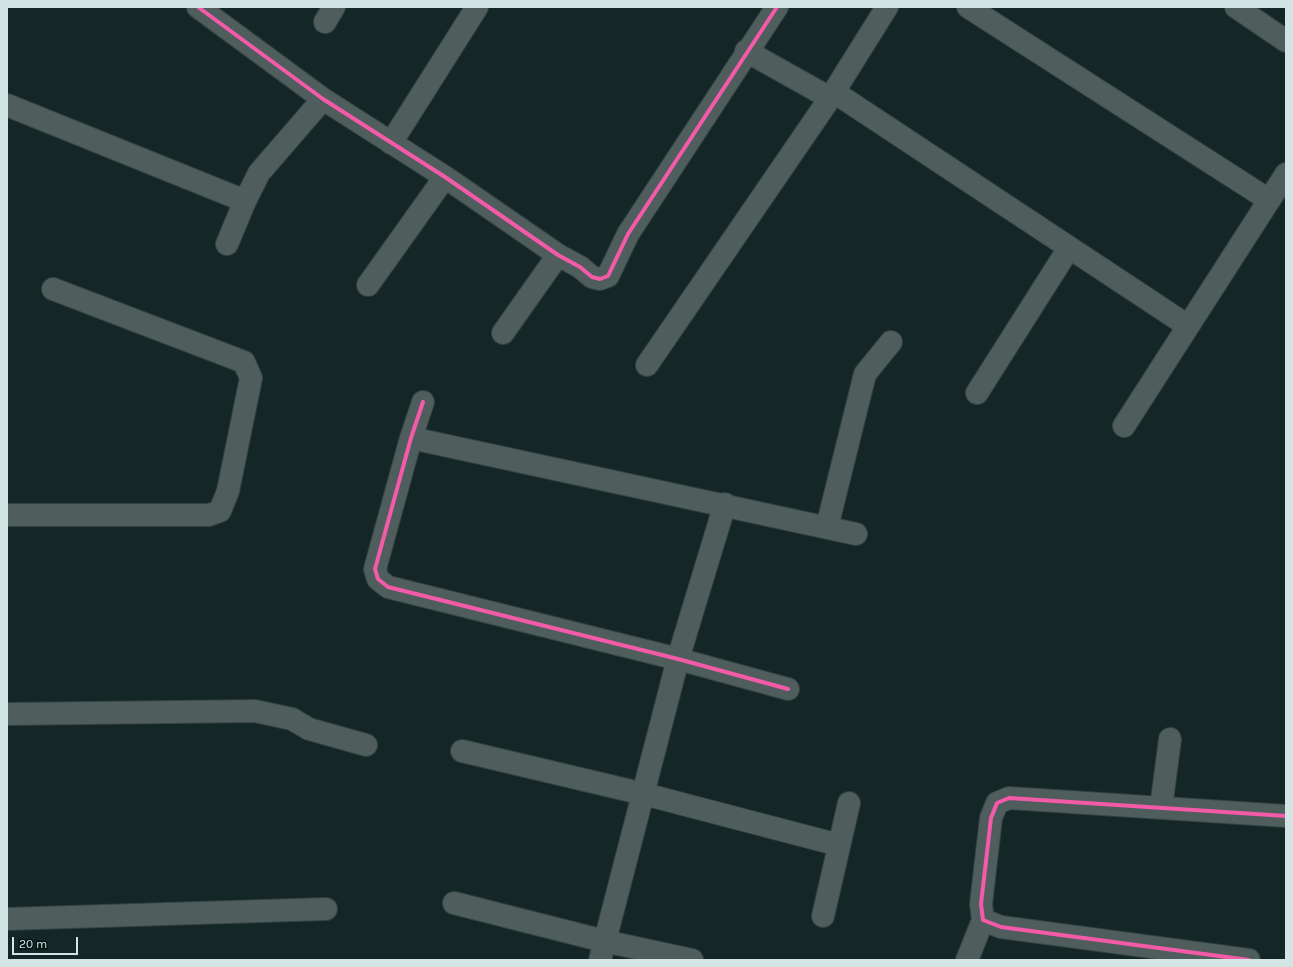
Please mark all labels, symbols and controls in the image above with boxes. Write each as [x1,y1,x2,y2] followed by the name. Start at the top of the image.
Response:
[14,929,80,955] scale bar
[19,937,47,951] text: 20 m

